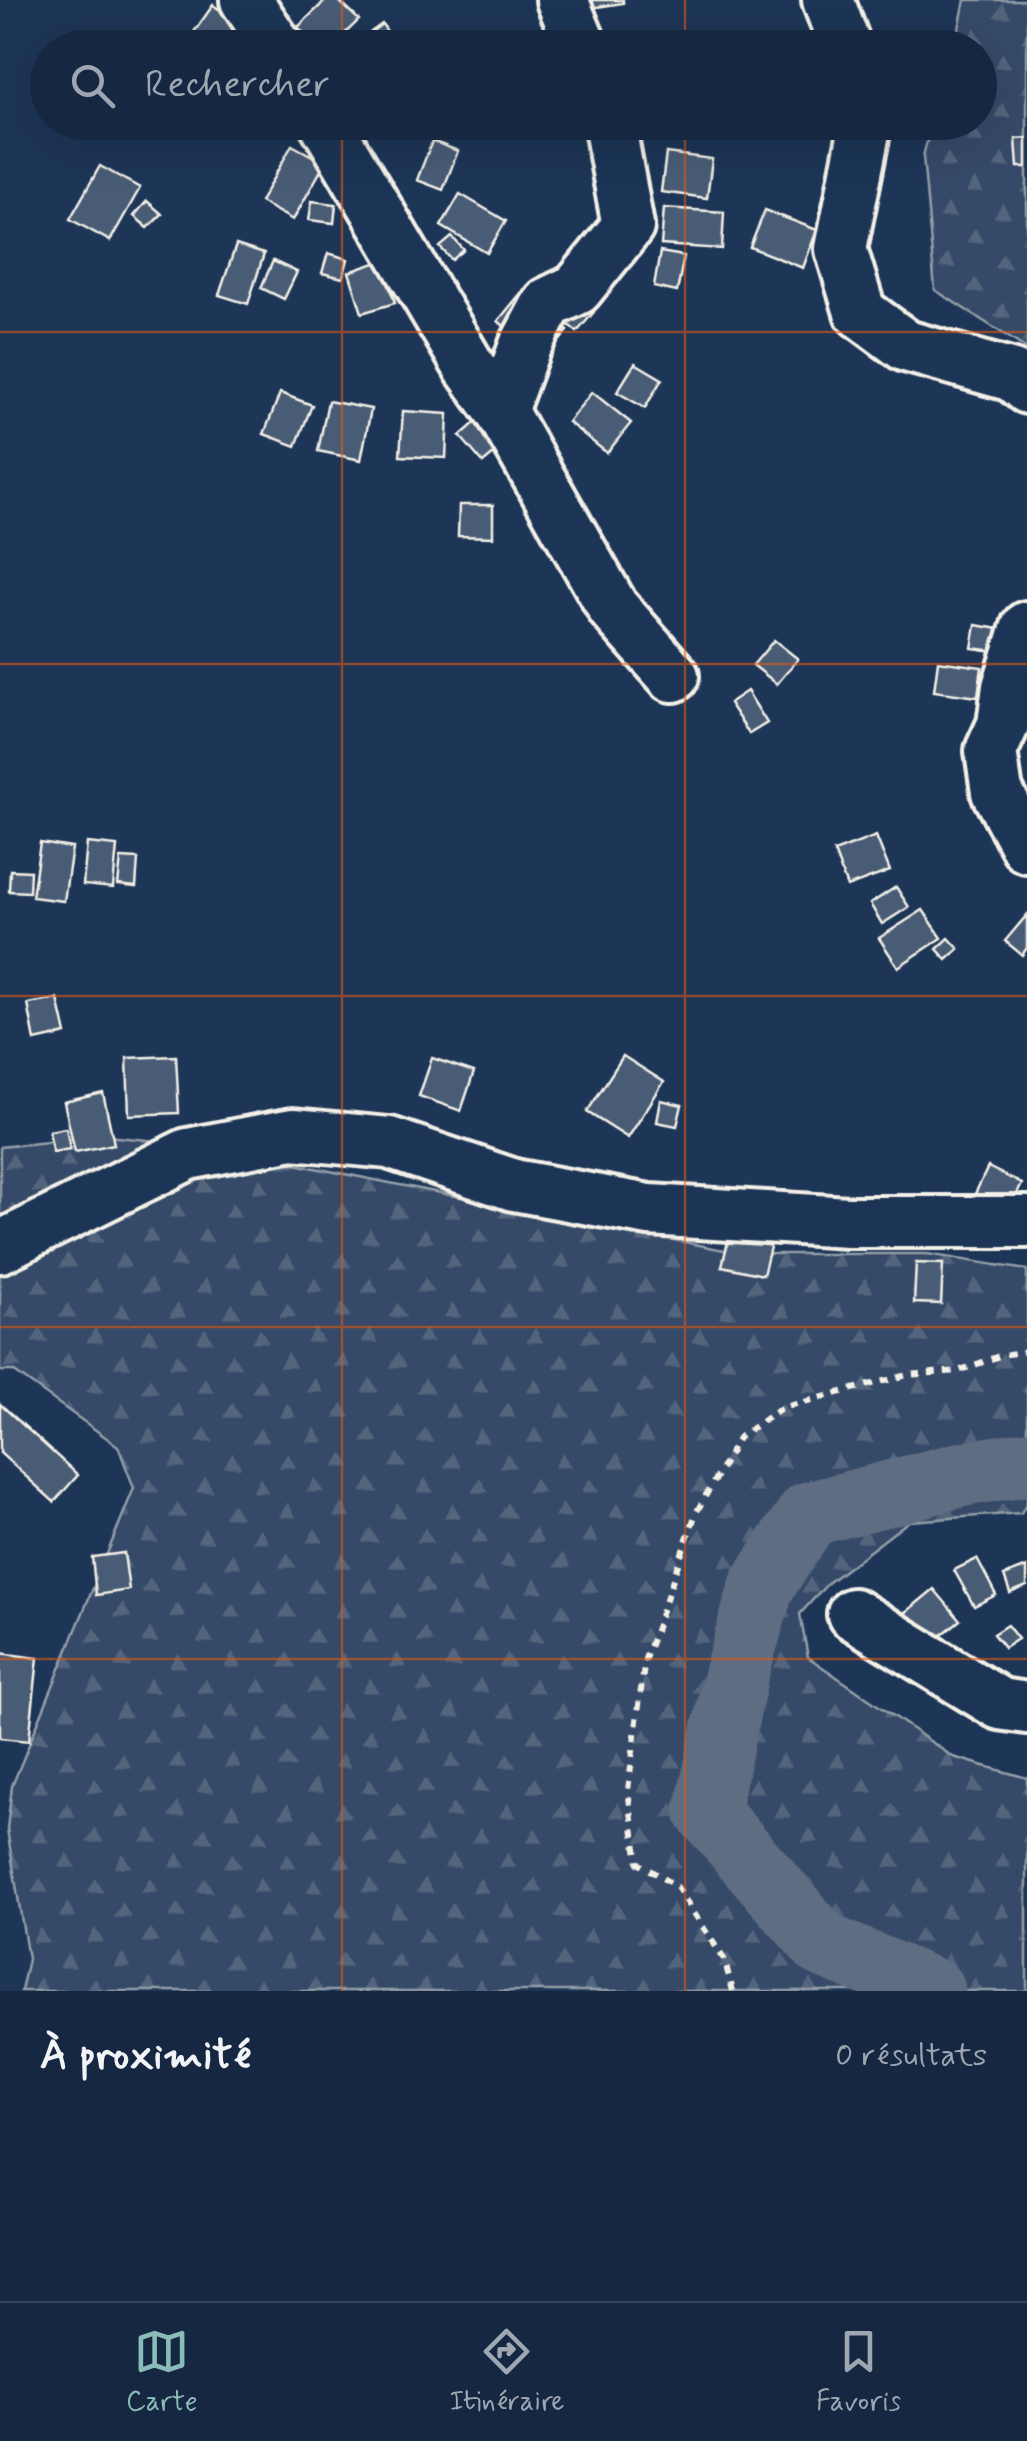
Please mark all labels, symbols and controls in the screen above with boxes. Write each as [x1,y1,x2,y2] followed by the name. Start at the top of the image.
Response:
[30,30,997,140] search box
[65,58,120,113] icon: search
[145,61,330,110] text: Rechercher
[40,2029,251,2084] text: À proximité
[835,2035,987,2077] text: 0 résultats
[126,2324,198,2421] tab: Carte
[449,2324,564,2421] tab: Itinéraire
[816,2324,901,2421] tab: Favoris

